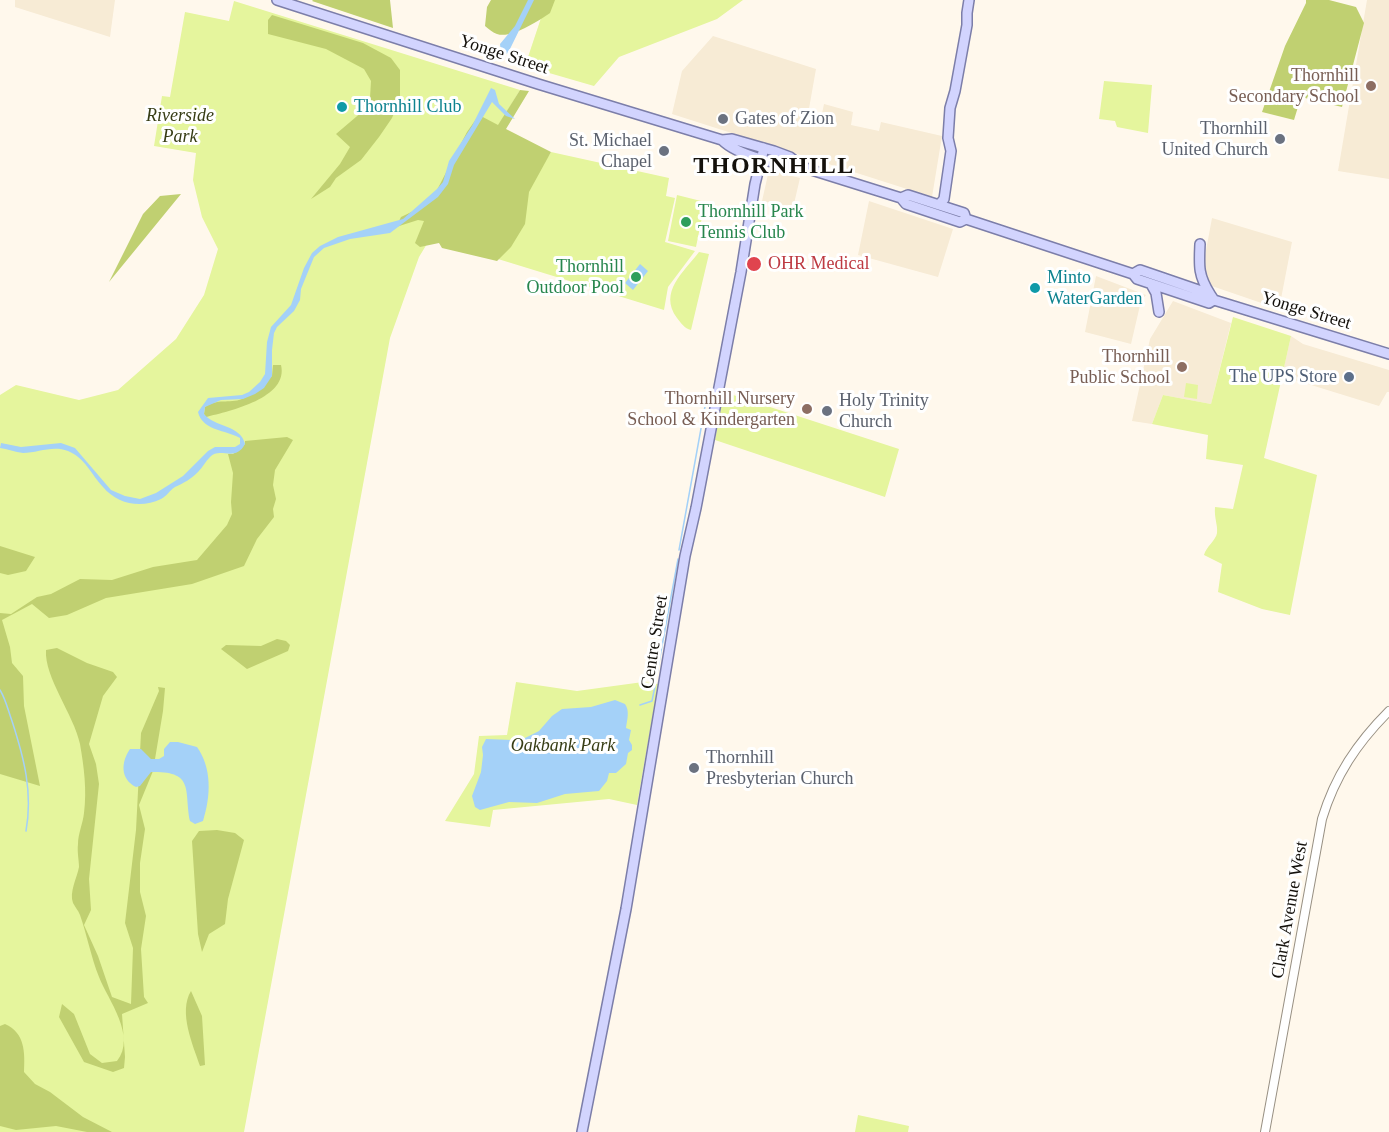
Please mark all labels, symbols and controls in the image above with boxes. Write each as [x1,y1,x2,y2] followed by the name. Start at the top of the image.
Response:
[451,29,557,81] street label: Yonge Street
[1208,65,1359,107] place label: Thornhill Secondary School
[1364,79,1378,93] marker: Thornhill Secondary School
[354,96,473,118] place label: Thornhill Club
[335,100,349,114] marker: Thornhill Club
[142,105,218,148] park label: Riverside Park
[735,108,844,130] place label: Gates of Zion
[716,112,730,126] marker: Gates of Zion
[1147,118,1268,160] place label: Thornhill United Church
[561,130,652,172] place label: St. Michael Chapel
[1273,132,1287,146] marker: Thornhill United Church
[657,144,671,158] marker: St. Michael Chapel
[697,153,851,181] district label: THORNHILL
[698,201,816,244] place label: Thornhill Park Tennis Club
[679,215,693,229] marker: Thornhill Park Tennis Club
[768,253,875,275] place label: OHR Medical
[745,255,763,273] marker: OHR Medical
[511,256,624,298] place label: Thornhill Outdoor Pool
[1047,267,1157,310] place label: Minto WaterGarden
[629,270,643,284] marker: Thornhill Outdoor Pool
[1028,281,1042,295] marker: Minto WaterGarden
[1253,285,1359,337] street label: Yonge Street
[1056,346,1170,388] place label: Thornhill Public School
[1175,360,1189,374] marker: Thornhill Public School
[1218,366,1337,388] place label: The UPS Store
[1342,370,1356,384] marker: The UPS Store
[607,388,795,430] place label: Thornhill Nursery School & Kindergarten
[839,390,935,432] place label: Holy Trinity Church
[800,402,814,416] marker: Thornhill Nursery School & Kindergarten
[820,404,834,418] marker: Holy Trinity Church
[636,586,674,698] street label: Centre Street
[505,735,621,757] park label: Oakbank Park
[706,747,877,789] place label: Thornhill Presbyterian Church
[687,761,701,775] marker: Thornhill Presbyterian Church
[1266,832,1314,988] street label: Clark Avenue West

